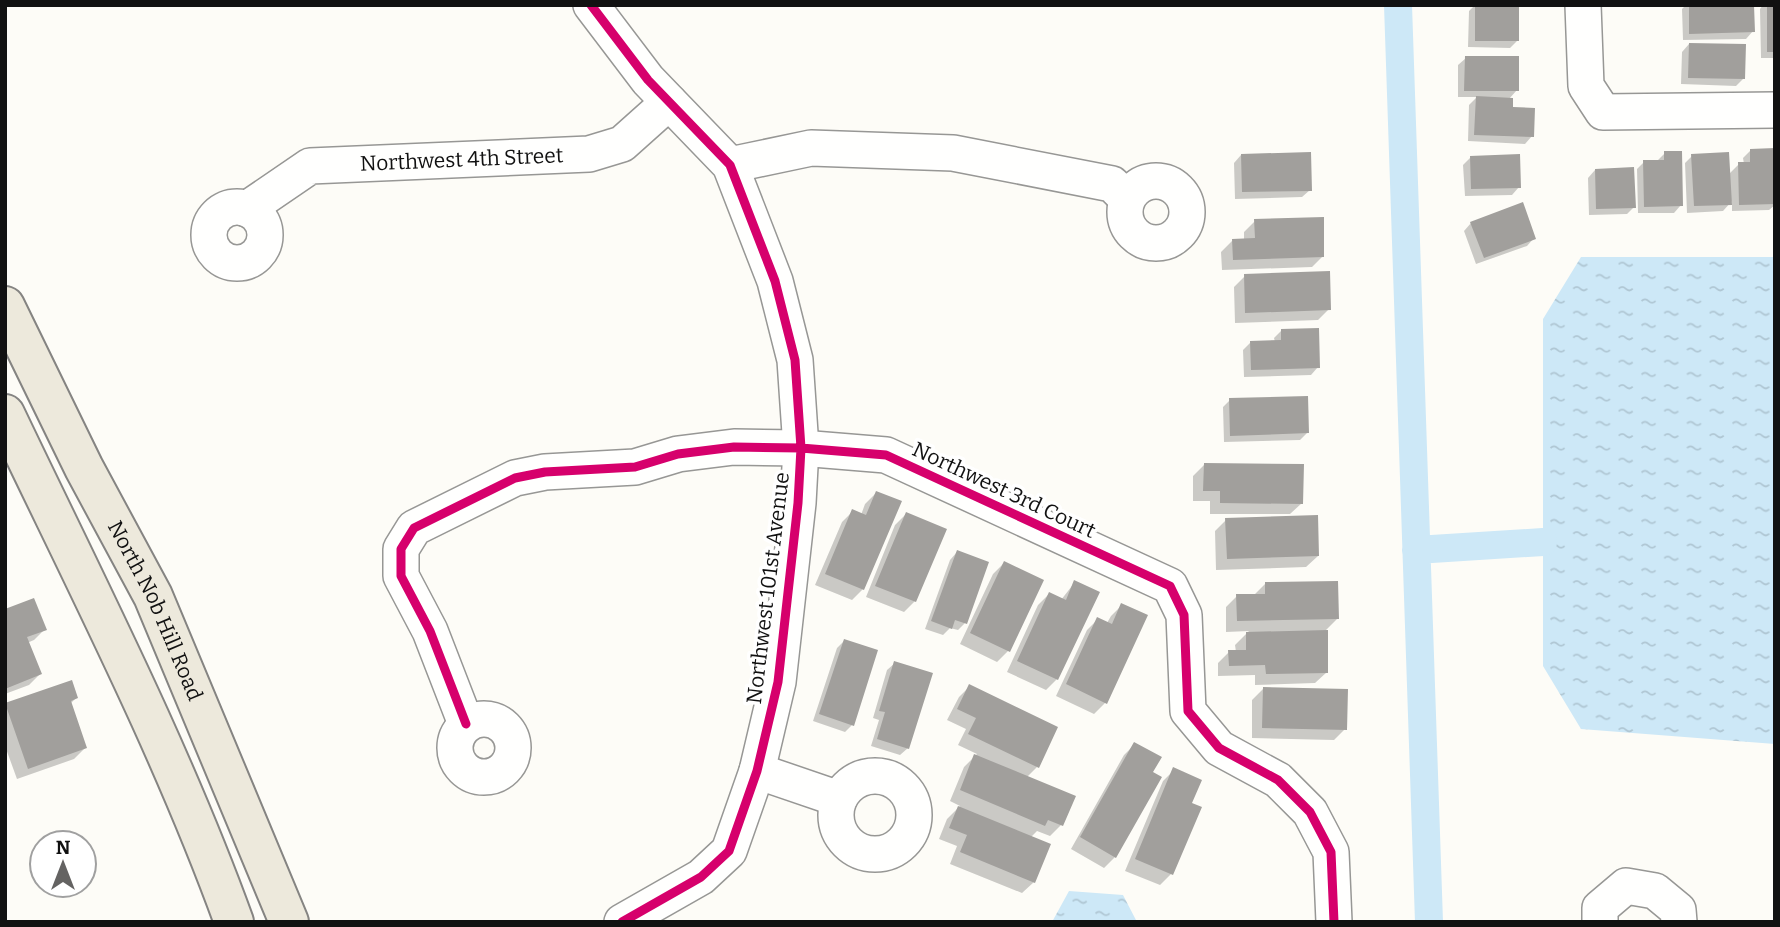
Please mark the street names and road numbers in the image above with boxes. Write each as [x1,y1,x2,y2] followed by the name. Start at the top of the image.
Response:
[359,142,564,177] street label: Northwest 4th Street
[908,436,1100,544] street label: Northwest 3rd Court
[741,471,795,705] street label: Northwest 101st Avenue
[102,516,208,705] street label: North Nob Hill Road

